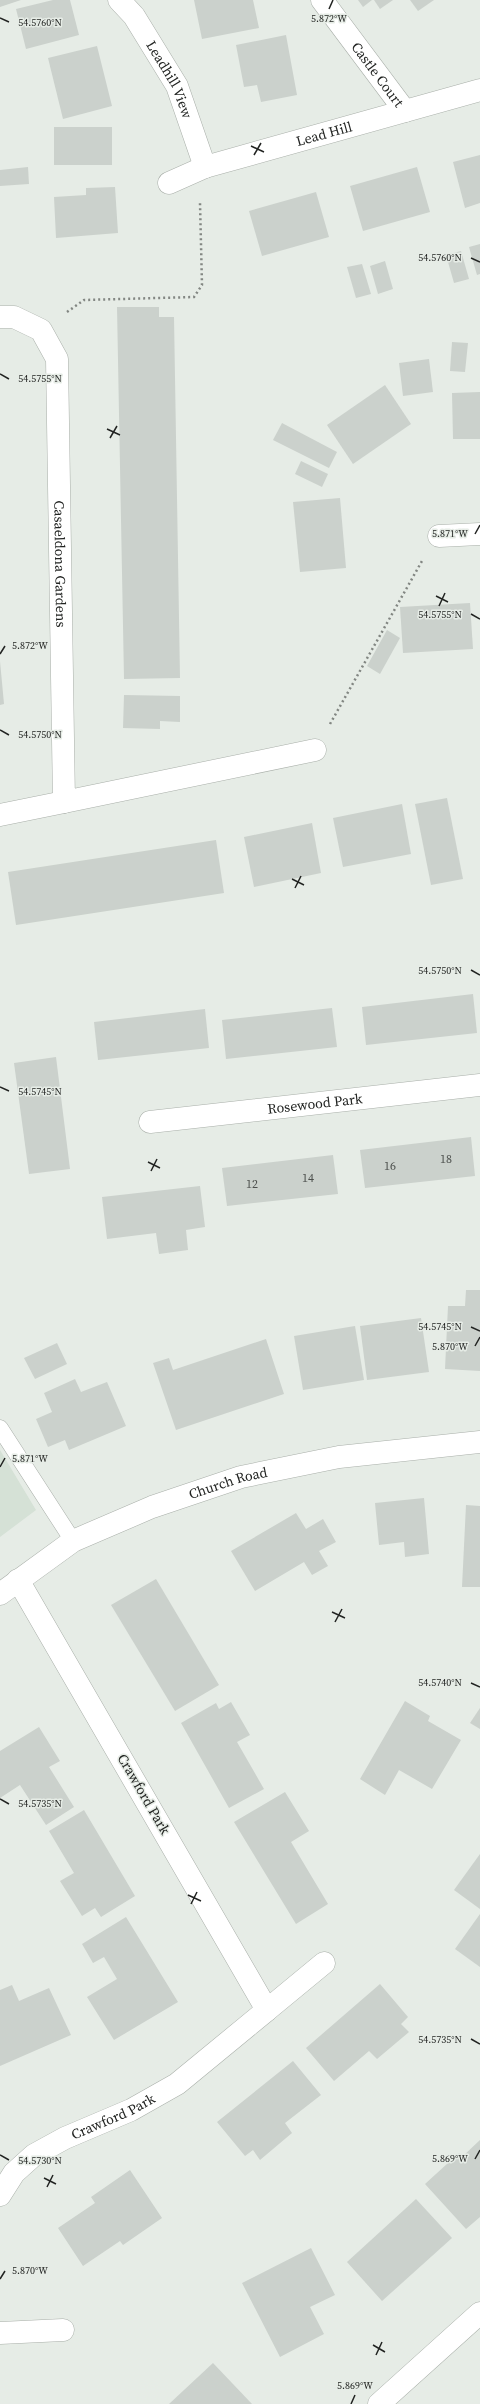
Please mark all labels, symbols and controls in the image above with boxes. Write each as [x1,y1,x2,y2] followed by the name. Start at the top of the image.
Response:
[311,12,347,25] text: 5.872°W
[18,16,62,29] text: 54.5760°N
[141,37,197,121] street label: Leadhill View
[347,38,409,111] street label: Castle Court
[294,116,354,151] street label: Lead Hill
[418,251,462,264] text: 54.5760°N
[18,372,62,385] text: 54.5755°N
[49,500,71,628] street label: Casaeldona Gardens
[432,527,468,540] text: 5.871°W
[418,608,462,621] text: 54.5755°N
[12,639,48,652] text: 5.872°W
[18,728,62,741] text: 54.5750°N
[418,964,462,977] text: 54.5750°N
[18,1085,62,1098] text: 54.5745°N
[266,1088,364,1119] street label: Rosewood Park
[440,1151,452,1167] house number: 18
[384,1158,396,1174] house number: 16
[302,1170,314,1186] house number: 14
[246,1176,258,1192] house number: 12
[418,1320,462,1333] text: 54.5745°N
[432,1340,468,1353] text: 5.870°W
[12,1452,48,1465] text: 5.871°W
[186,1462,269,1504] street label: Church Road
[418,1676,462,1689] text: 54.5740°N
[113,1750,175,1838] street label: Crawford Park
[18,1797,62,1810] text: 54.5735°N
[418,2033,462,2046] text: 54.5735°N
[68,2088,159,2144] street label: Crawford Park
[432,2152,468,2165] text: 5.869°W
[18,2154,62,2167] text: 54.5730°N
[12,2264,48,2277] text: 5.870°W
[337,2379,373,2392] text: 5.869°W

